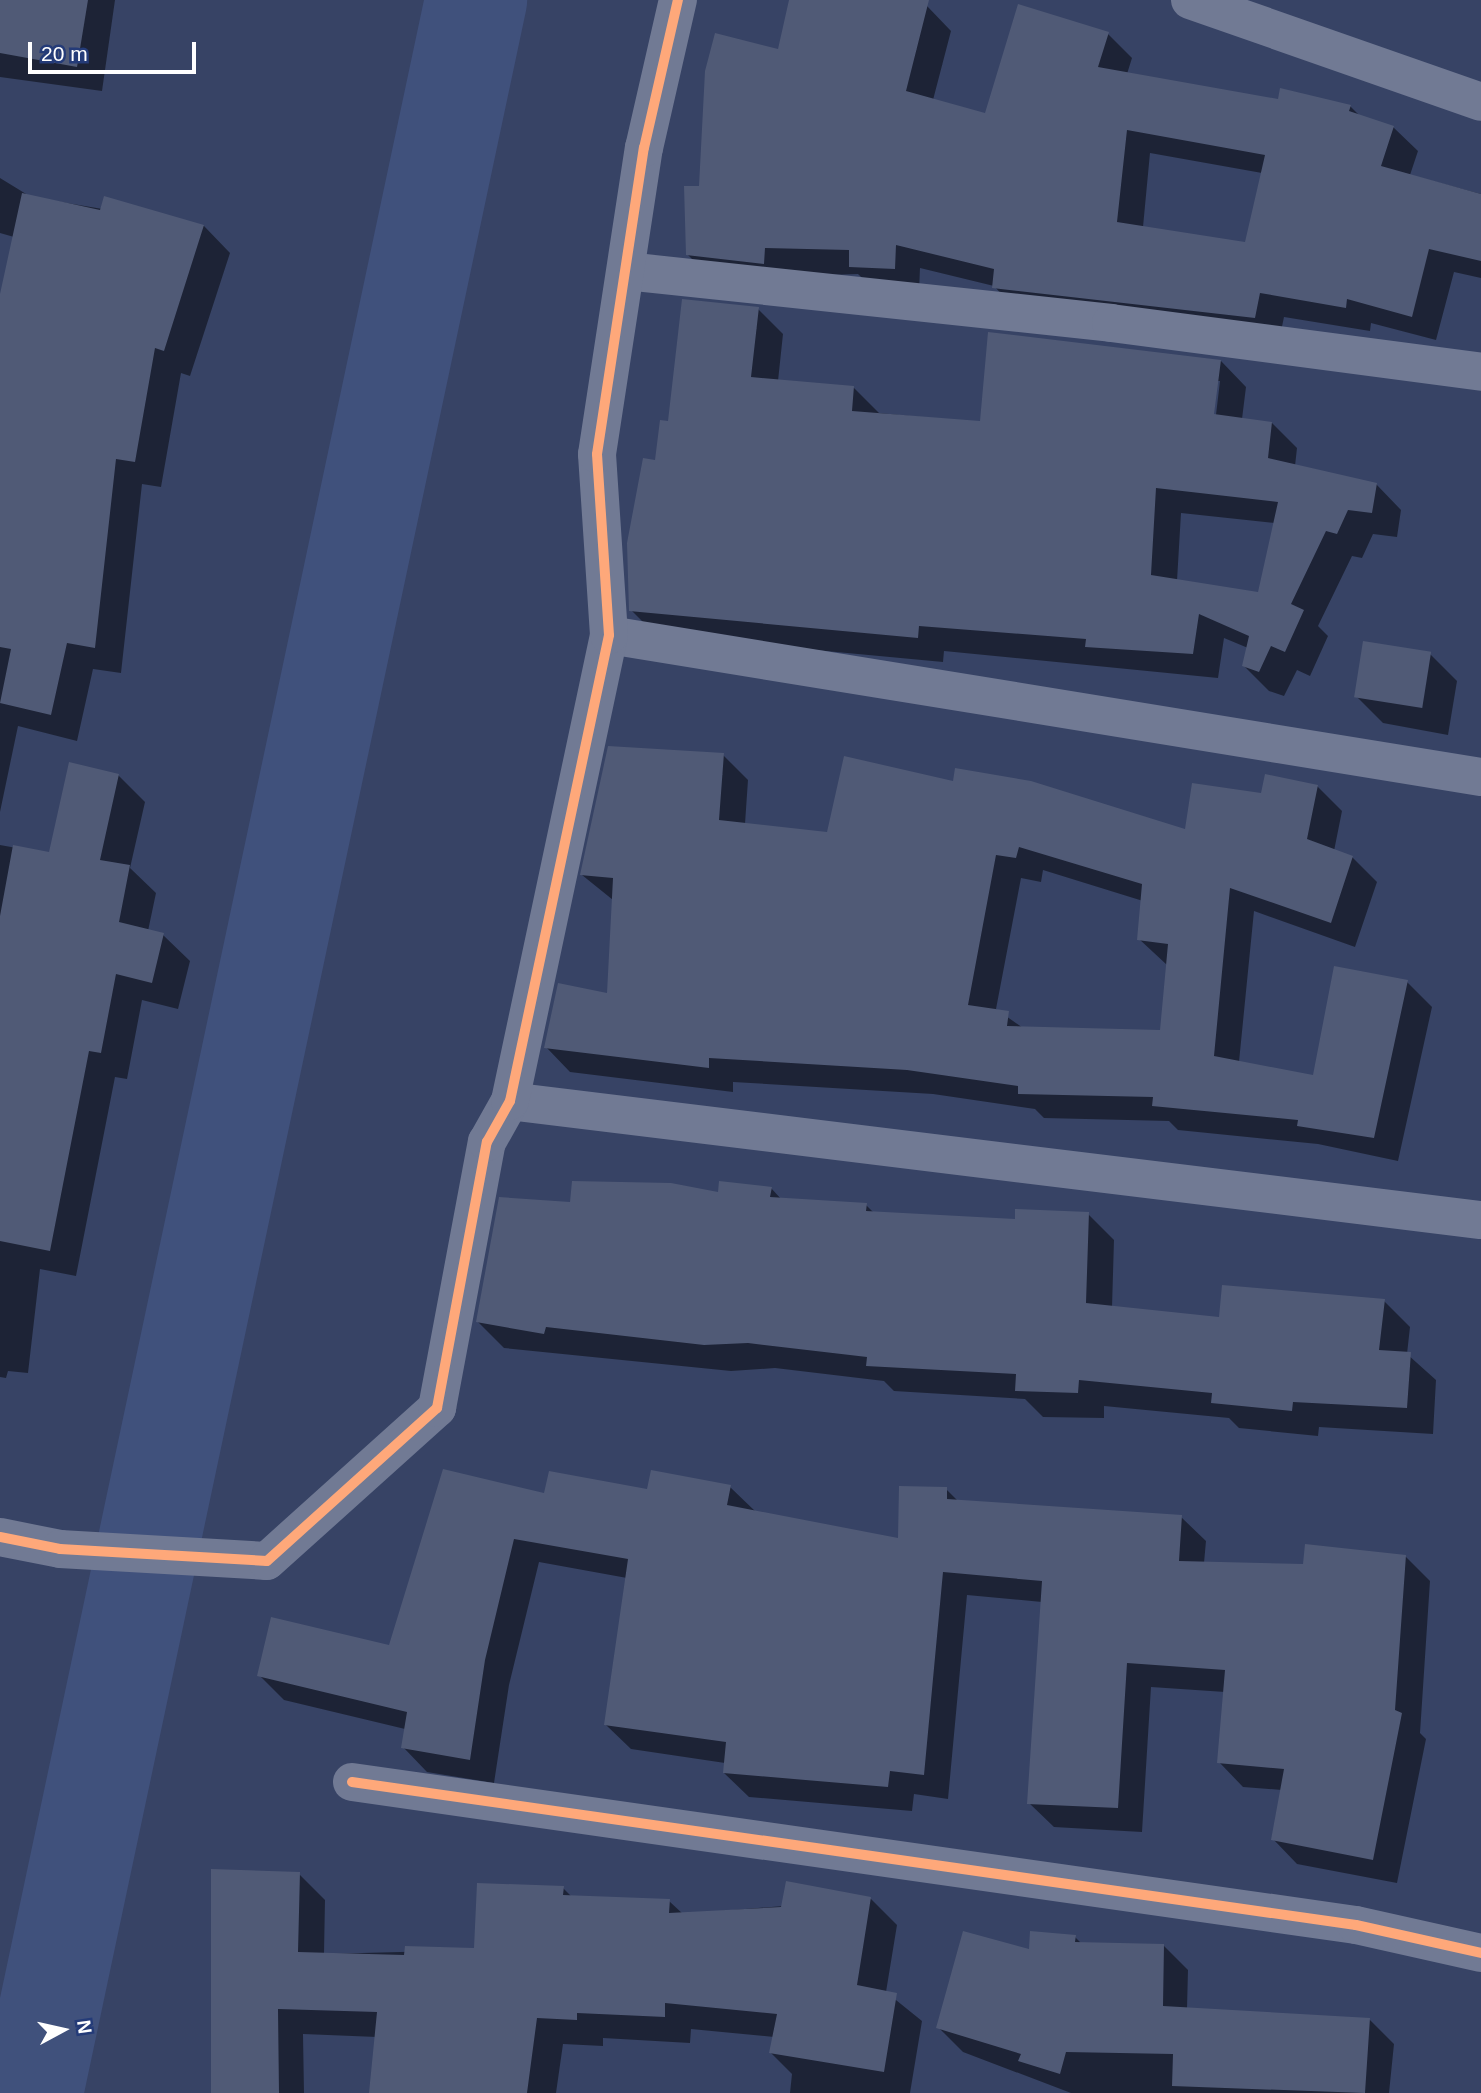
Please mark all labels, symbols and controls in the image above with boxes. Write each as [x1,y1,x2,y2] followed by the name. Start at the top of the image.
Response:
[32,28,200,72] scale bar
[41,42,88,65] text: 20 m
[28,1995,98,2065] north arrow
[73,2019,96,2035] text: N

